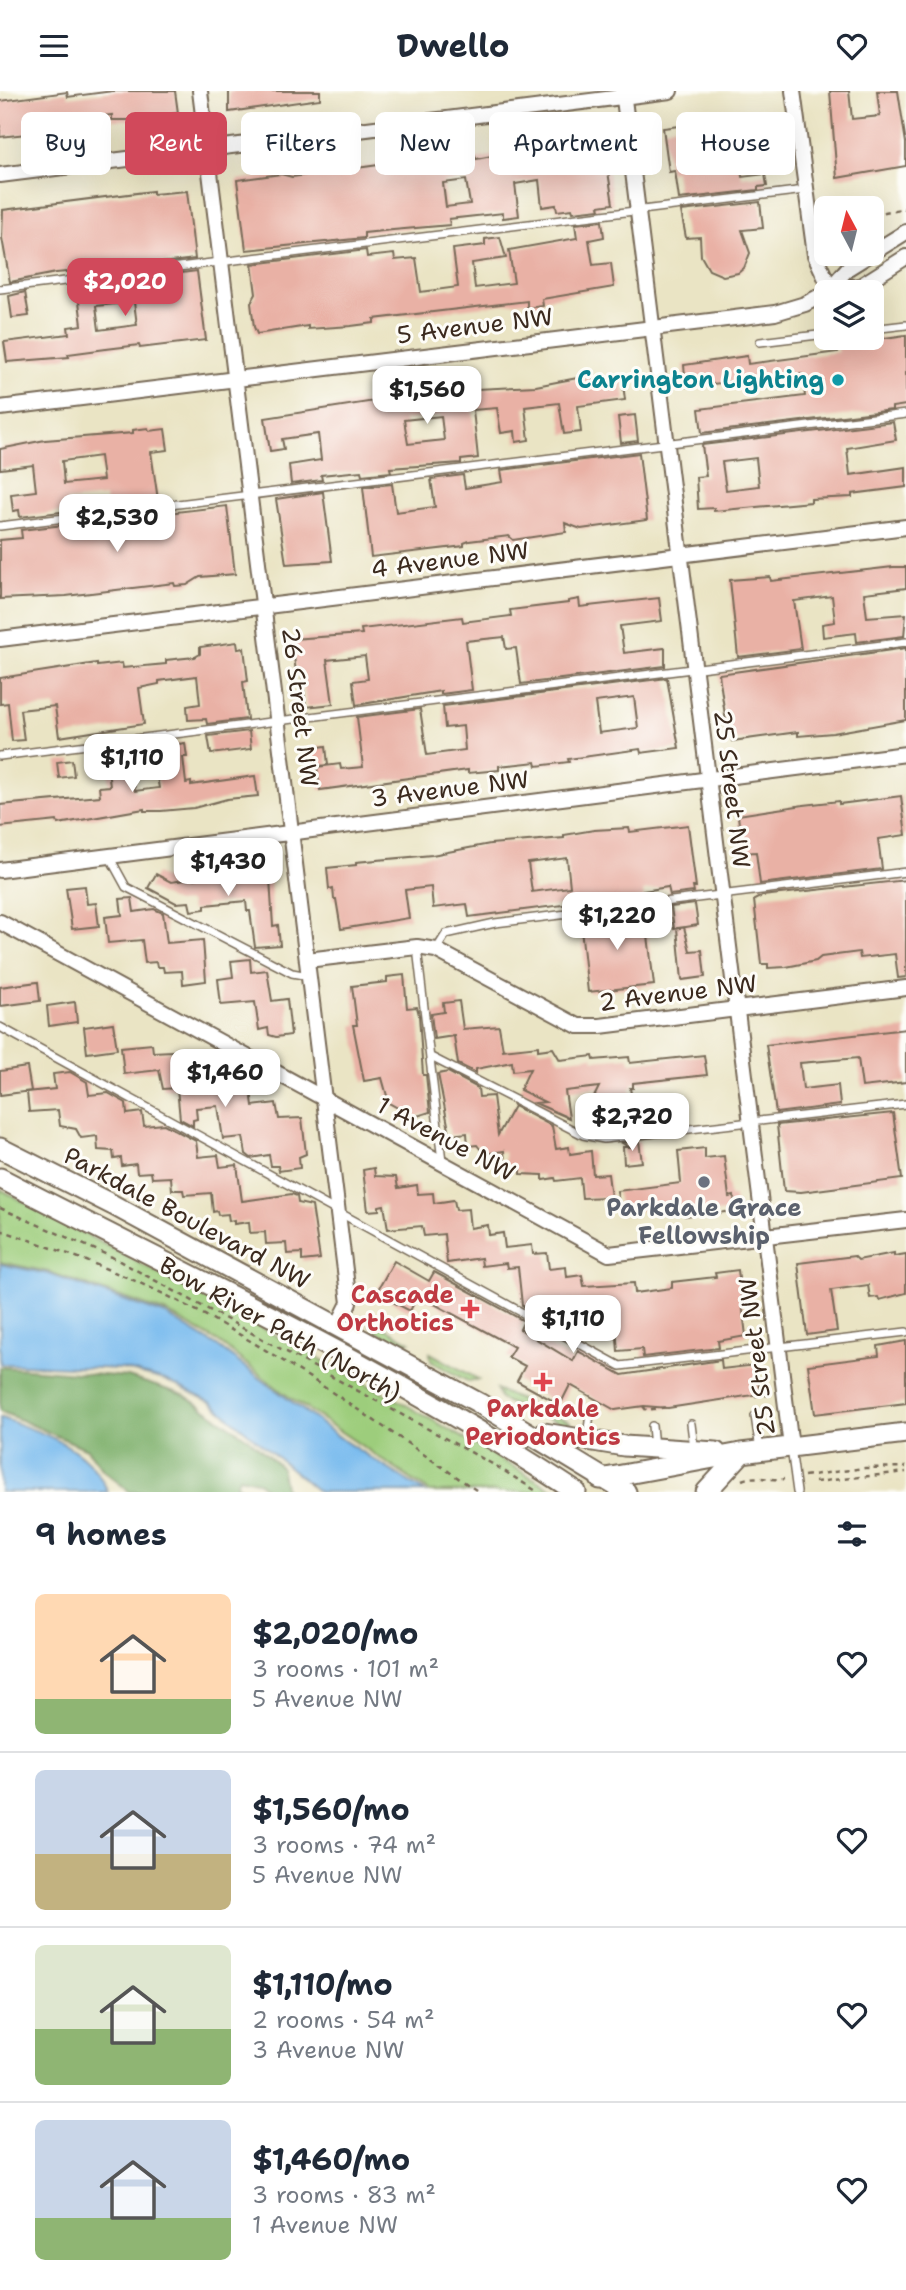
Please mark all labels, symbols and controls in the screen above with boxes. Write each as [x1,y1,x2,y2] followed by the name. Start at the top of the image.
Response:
[397,24,509,67] text: Dwello
[35,27,73,65] icon: menu
[833,27,871,65] icon: heart
[21,112,111,175] chip: Buy
[125,112,227,175] chip: Rent
[241,112,361,175] chip: Filters
[375,112,475,175] chip: New
[489,112,662,175] chip: Apartment
[676,112,795,175] chip: House
[814,196,884,266] north arrow
[814,196,884,350] map controls
[68,259,182,318] pin: $2,020
[83,266,167,296] text: $2,020
[814,280,884,350] button: layers
[395,301,555,351] street label: 5 Avenue NW
[577,364,824,396] place label: Carrington Lighting
[370,367,484,426] pin: $1,560
[830,372,846,388] marker: Carrington Lighting
[388,374,466,404] text: $1,560
[60,495,174,554] pin: $2,530
[75,502,159,532] text: $2,530
[369,534,531,586] street label: 4 Avenue NW
[274,625,326,789] street label: 26 Street NW
[706,708,758,870] street label: 25 Street NW
[75,735,189,794] pin: $1,110
[100,742,164,772] text: $1,110
[369,763,531,815] street label: 3 Avenue NW
[171,839,285,898] pin: $1,430
[190,846,266,876] text: $1,430
[560,893,674,952] pin: $1,220
[578,900,656,930] text: $1,220
[597,967,759,1019] street label: 2 Avenue NW
[168,1049,282,1109] pin: $1,460
[186,1057,264,1087] text: $1,460
[371,1089,521,1189] street label: 1 Avenue NW
[575,1093,689,1153] pin: $2,720
[591,1101,673,1131] text: $2,720
[58,1139,316,1297] street label: Parkdale Boulevard NW
[696,1174,712,1190] marker: Parkdale Grace Fellowship
[606,1192,802,1252] place label: Parkdale Grace Fellowship
[153,1249,407,1409] street label: Bow River Path (North)
[731,1276,783,1438] street label: 25 Street NW
[336,1279,454,1339] place label: Cascade Orthotics
[516,1295,630,1355] pin: $1,110
[460,1299,480,1319] marker: Cascade Orthotics
[541,1303,605,1333] text: $1,110
[533,1372,553,1392] marker: Parkdale Periodontics
[465,1393,621,1453] place label: Parkdale Periodontics
[35,1514,167,1555] text: 9 homes
[833,1515,871,1553] icon: filters
[252,1613,419,1654] text: $2,020/mo
[91,1622,175,1706] icon: home
[833,1645,871,1683] icon: heart
[252,1654,439,1684] text: 3 rooms · 101 m²
[252,1684,402,1714] text: 5 Avenue NW
[252,1789,410,1830] text: $1,560/mo
[91,1798,175,1882] icon: home
[833,1821,871,1859] icon: heart
[252,1830,436,1860] text: 3 rooms · 74 m²
[252,1860,402,1890] text: 5 Avenue NW
[252,1964,393,2005] text: $1,110/mo
[91,1973,175,2057] icon: home
[833,1996,871,2034] icon: heart
[252,2005,435,2035] text: 2 rooms · 54 m²
[252,2035,404,2065] text: 3 Avenue NW
[252,2139,410,2180] text: $1,460/mo
[91,2148,175,2232] icon: home
[833,2171,871,2209] icon: heart
[252,2180,436,2210] text: 3 rooms · 83 m²
[252,2210,398,2240] text: 1 Avenue NW

